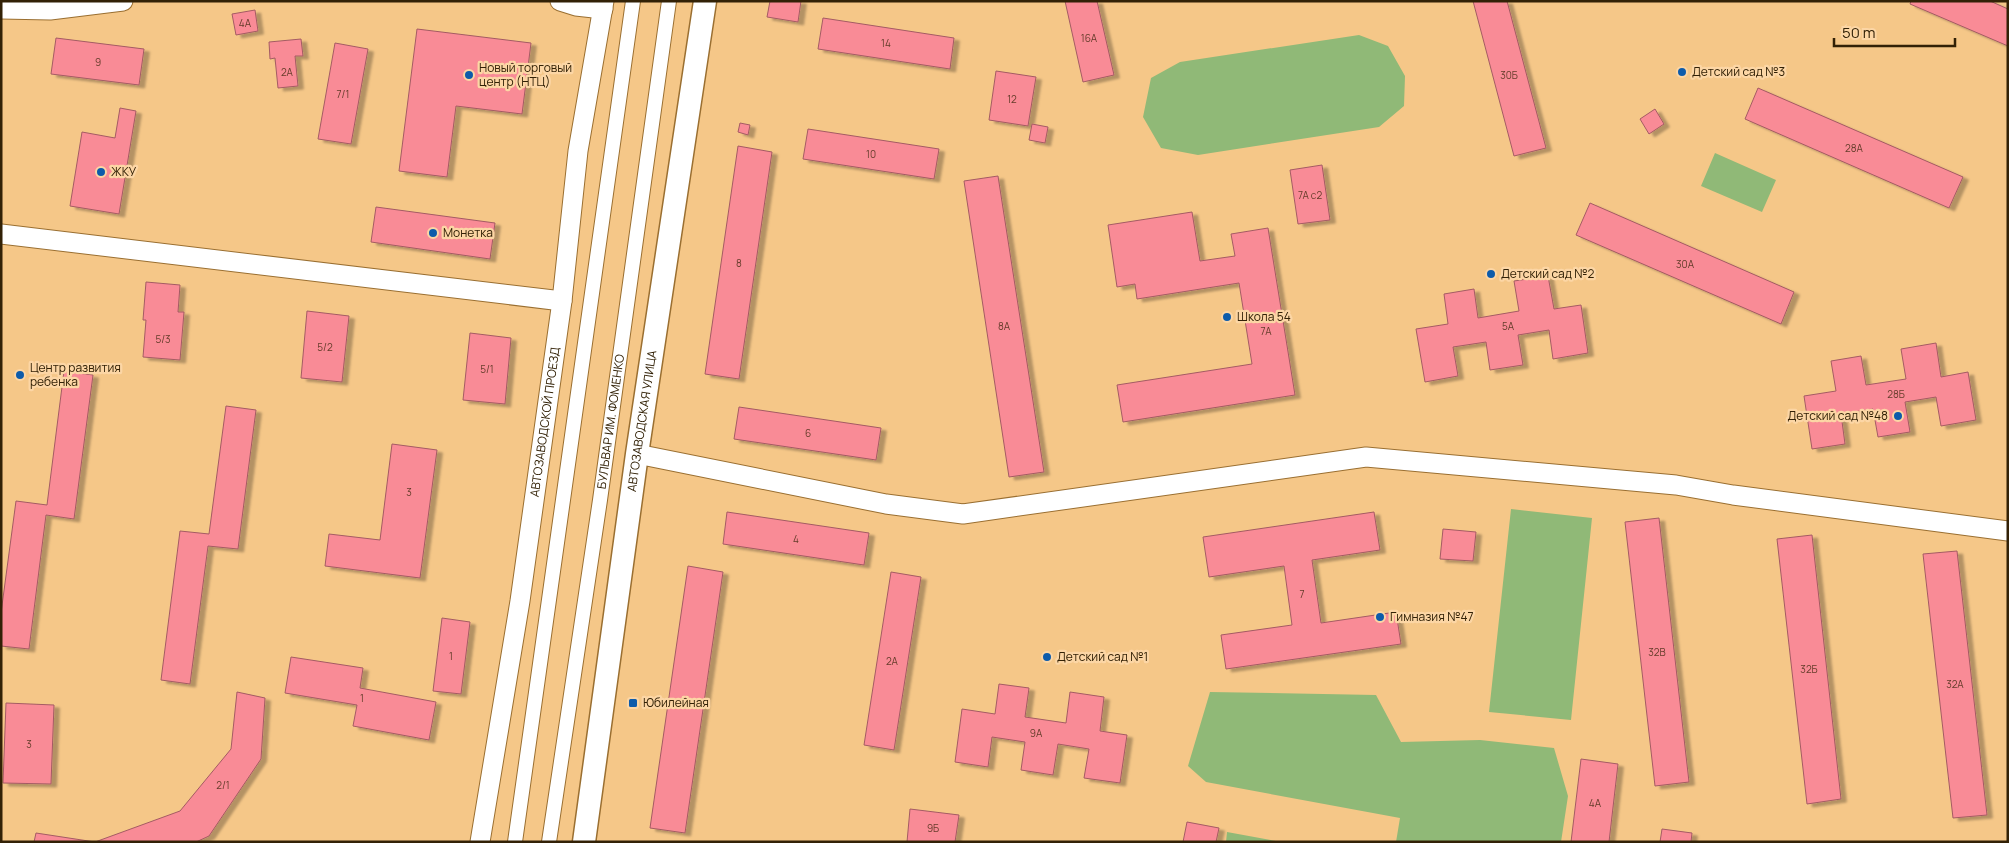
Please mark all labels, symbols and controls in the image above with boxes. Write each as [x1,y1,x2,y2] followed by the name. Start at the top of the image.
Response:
[1834,15,1955,47] scale bar
[239,16,252,30] house number: 4А
[1842,22,1876,43] text: 50 m
[1081,31,1098,45] house number: 16А
[881,36,891,50] house number: 14
[95,55,101,69] house number: 9
[479,59,572,90] place label: Новый торговый центр (НТЦ)
[1692,63,1785,80] place label: Детский сад №3
[281,65,294,79] house number: 2А
[1676,66,1688,78] marker: Детский сад №3
[1500,68,1518,82] house number: 30Б
[463,69,475,81] marker: Новый торговый центр (НТЦ)
[337,87,349,101] house number: 7/1
[1007,92,1017,106] house number: 12
[1845,141,1864,155] house number: 28А
[866,147,876,161] house number: 10
[111,163,137,180] place label: ЖКУ
[95,166,107,178] marker: ЖКУ
[1298,188,1322,202] house number: 7А с2
[443,224,493,241] place label: Монетка
[427,227,439,239] marker: Монетка
[736,256,742,270] house number: 8
[1676,257,1695,271] house number: 30А
[1501,265,1595,282] place label: Детский сад №2
[1485,268,1497,280] marker: Детский сад №2
[1237,308,1291,325] place label: Школа 54
[1221,311,1233,323] marker: Школа 54
[998,319,1011,333] house number: 8А
[1502,319,1515,333] house number: 5А
[1261,324,1272,338] house number: 7А
[155,332,171,346] house number: 5/3
[317,340,333,354] house number: 5/2
[526,346,563,498] street label: АВТОЗАВОДСКОЙ ПРОЕЗД
[623,349,661,493] street label: АВТОЗАВОДСКАЯ УЛИЦА
[593,353,628,490] street label: БУЛЬВАР ИМ. ФОМЕНКО
[30,359,121,390] place label: Центр развития ребенка
[480,362,494,376] house number: 5/1
[14,369,26,381] marker: Центр развития ребенка
[1887,387,1905,401] house number: 28Б
[1787,407,1888,424] place label: Детский сад №48
[1892,410,1904,422] marker: Детский сад №48
[805,426,811,440] house number: 6
[406,485,412,499] house number: 3
[793,532,799,546] house number: 4
[1299,587,1305,601] house number: 7
[1390,608,1474,625] place label: Гимназия №47
[1374,611,1386,623] marker: Гимназия №47
[1648,645,1666,659] house number: 32В
[1057,648,1148,665] place label: Детский сад №1
[449,649,453,663] house number: 1
[1041,651,1053,663] marker: Детский сад №1
[886,654,899,668] house number: 2А
[1800,662,1818,676] house number: 32Б
[1946,677,1964,691] house number: 32А
[360,691,364,705] house number: 1
[643,694,709,711] place label: Юбилейная
[627,697,639,709] marker: Юбилейная
[1030,726,1043,740] house number: 9А
[26,737,32,751] house number: 3
[216,778,230,792] house number: 2/1
[1589,796,1602,810] house number: 4А
[927,821,939,835] house number: 9Б

